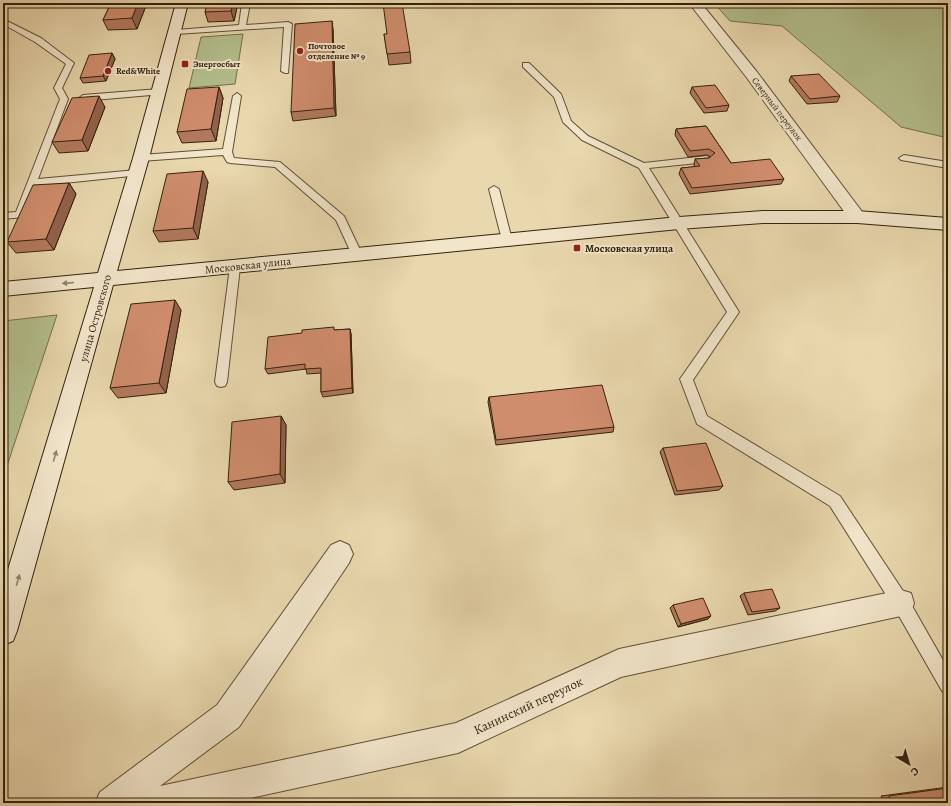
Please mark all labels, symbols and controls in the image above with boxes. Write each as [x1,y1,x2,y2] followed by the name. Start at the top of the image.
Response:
[308,40,365,62] place label: Почтовое отделение № 9
[295,46,305,56] marker: Почтовое отделение № 9
[193,58,240,70] place label: Энергосбыт
[180,59,190,69] marker: Энергосбыт
[116,65,160,77] place label: Red&White
[103,66,113,76] marker: Red&White
[749,75,805,144] street label: Северный переулок
[585,241,674,256] place label: Московская улица
[572,243,582,253] marker: Московская улица
[204,253,293,277] street label: Московская улица
[76,272,115,364] street label: улица Островского
[62,280,74,286] one-way arrow
[52,449,58,461] one-way arrow
[15,574,21,586] one-way arrow
[471,673,586,738] street label: Канинский переулок
[889,744,929,784] north arrow
[907,763,922,780] text: С

